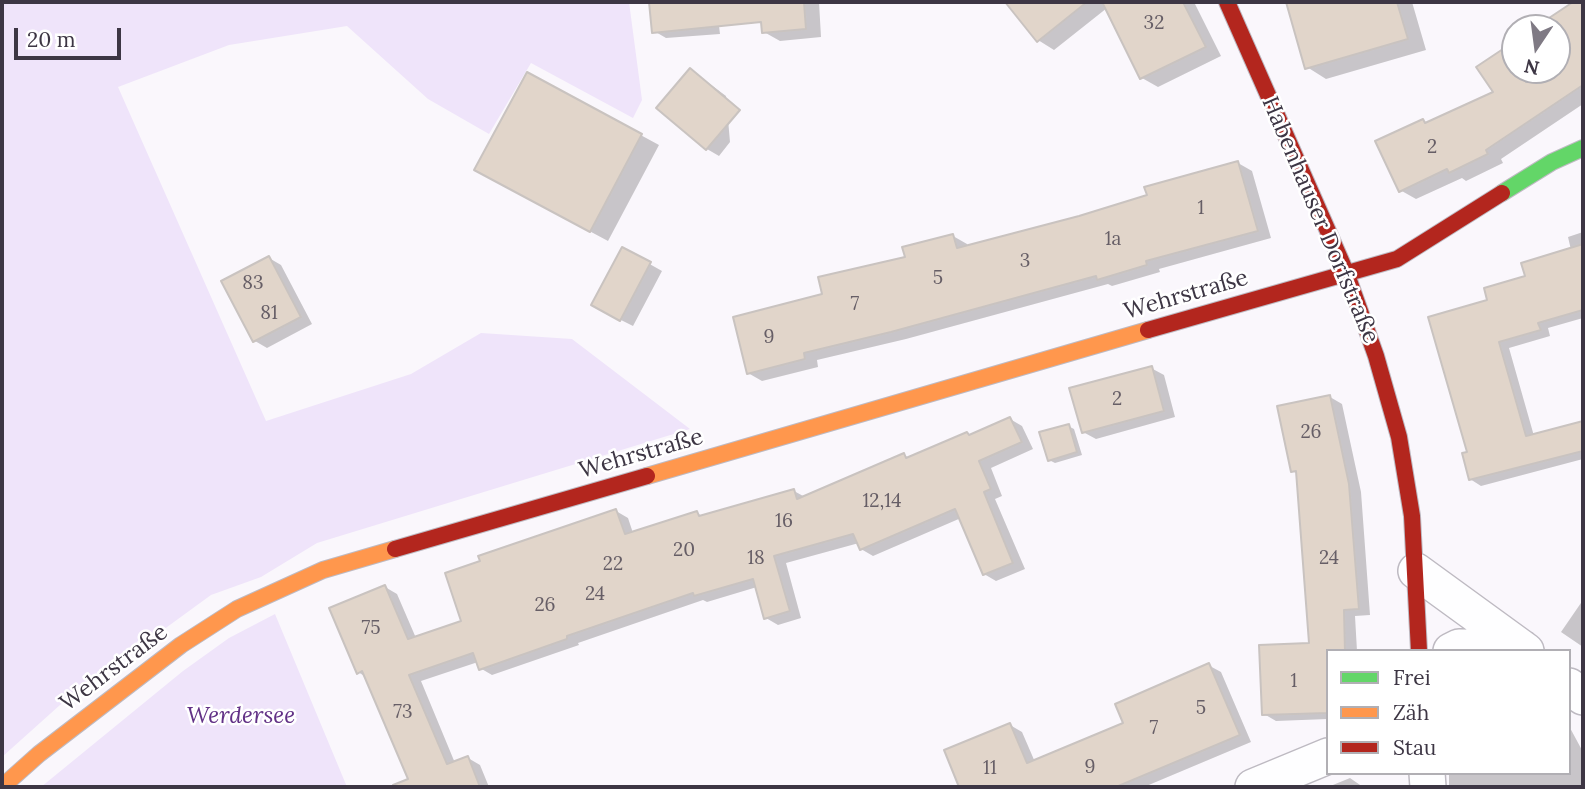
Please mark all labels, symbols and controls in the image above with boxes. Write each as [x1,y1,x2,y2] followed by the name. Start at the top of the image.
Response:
[1144,13,1164,35] house number: 32
[18,14,124,58] scale bar
[1501,14,1571,84] north arrow
[27,26,76,53] text: 20 m
[1522,54,1542,81] text: N
[1255,92,1385,348] street label: Habenhauser Dorfstraße
[1427,137,1437,159] house number: 2
[1198,198,1204,220] house number: 1
[1105,229,1121,251] house number: 1a
[1020,251,1030,273] house number: 3
[1121,264,1251,326] street label: Wehrstraße
[933,268,943,290] house number: 5
[242,273,264,295] house number: 83
[851,294,859,316] house number: 7
[260,303,278,325] house number: 81
[764,327,774,349] house number: 9
[1112,389,1122,411] house number: 2
[1300,422,1322,444] house number: 26
[576,423,706,485] street label: Wehrstraße
[862,491,902,513] house number: 12,14
[775,511,793,533] house number: 16
[673,540,695,562] house number: 20
[747,548,765,570] house number: 18
[1319,548,1339,570] house number: 24
[603,554,623,576] house number: 22
[585,584,605,606] house number: 24
[534,595,556,617] house number: 26
[361,618,381,640] house number: 75
[55,619,173,717] street label: Wehrstraße
[1326,649,1571,775] legend
[1393,664,1431,691] text: Frei
[1291,671,1297,693] house number: 1
[1196,698,1206,720] house number: 5
[1393,699,1429,726] text: Zäh
[187,702,295,730] park label: Werdersee
[393,702,413,724] house number: 73
[1150,718,1158,740] house number: 7
[1393,734,1436,761] text: Stau
[1085,757,1095,779] house number: 9
[983,758,997,780] house number: 11

